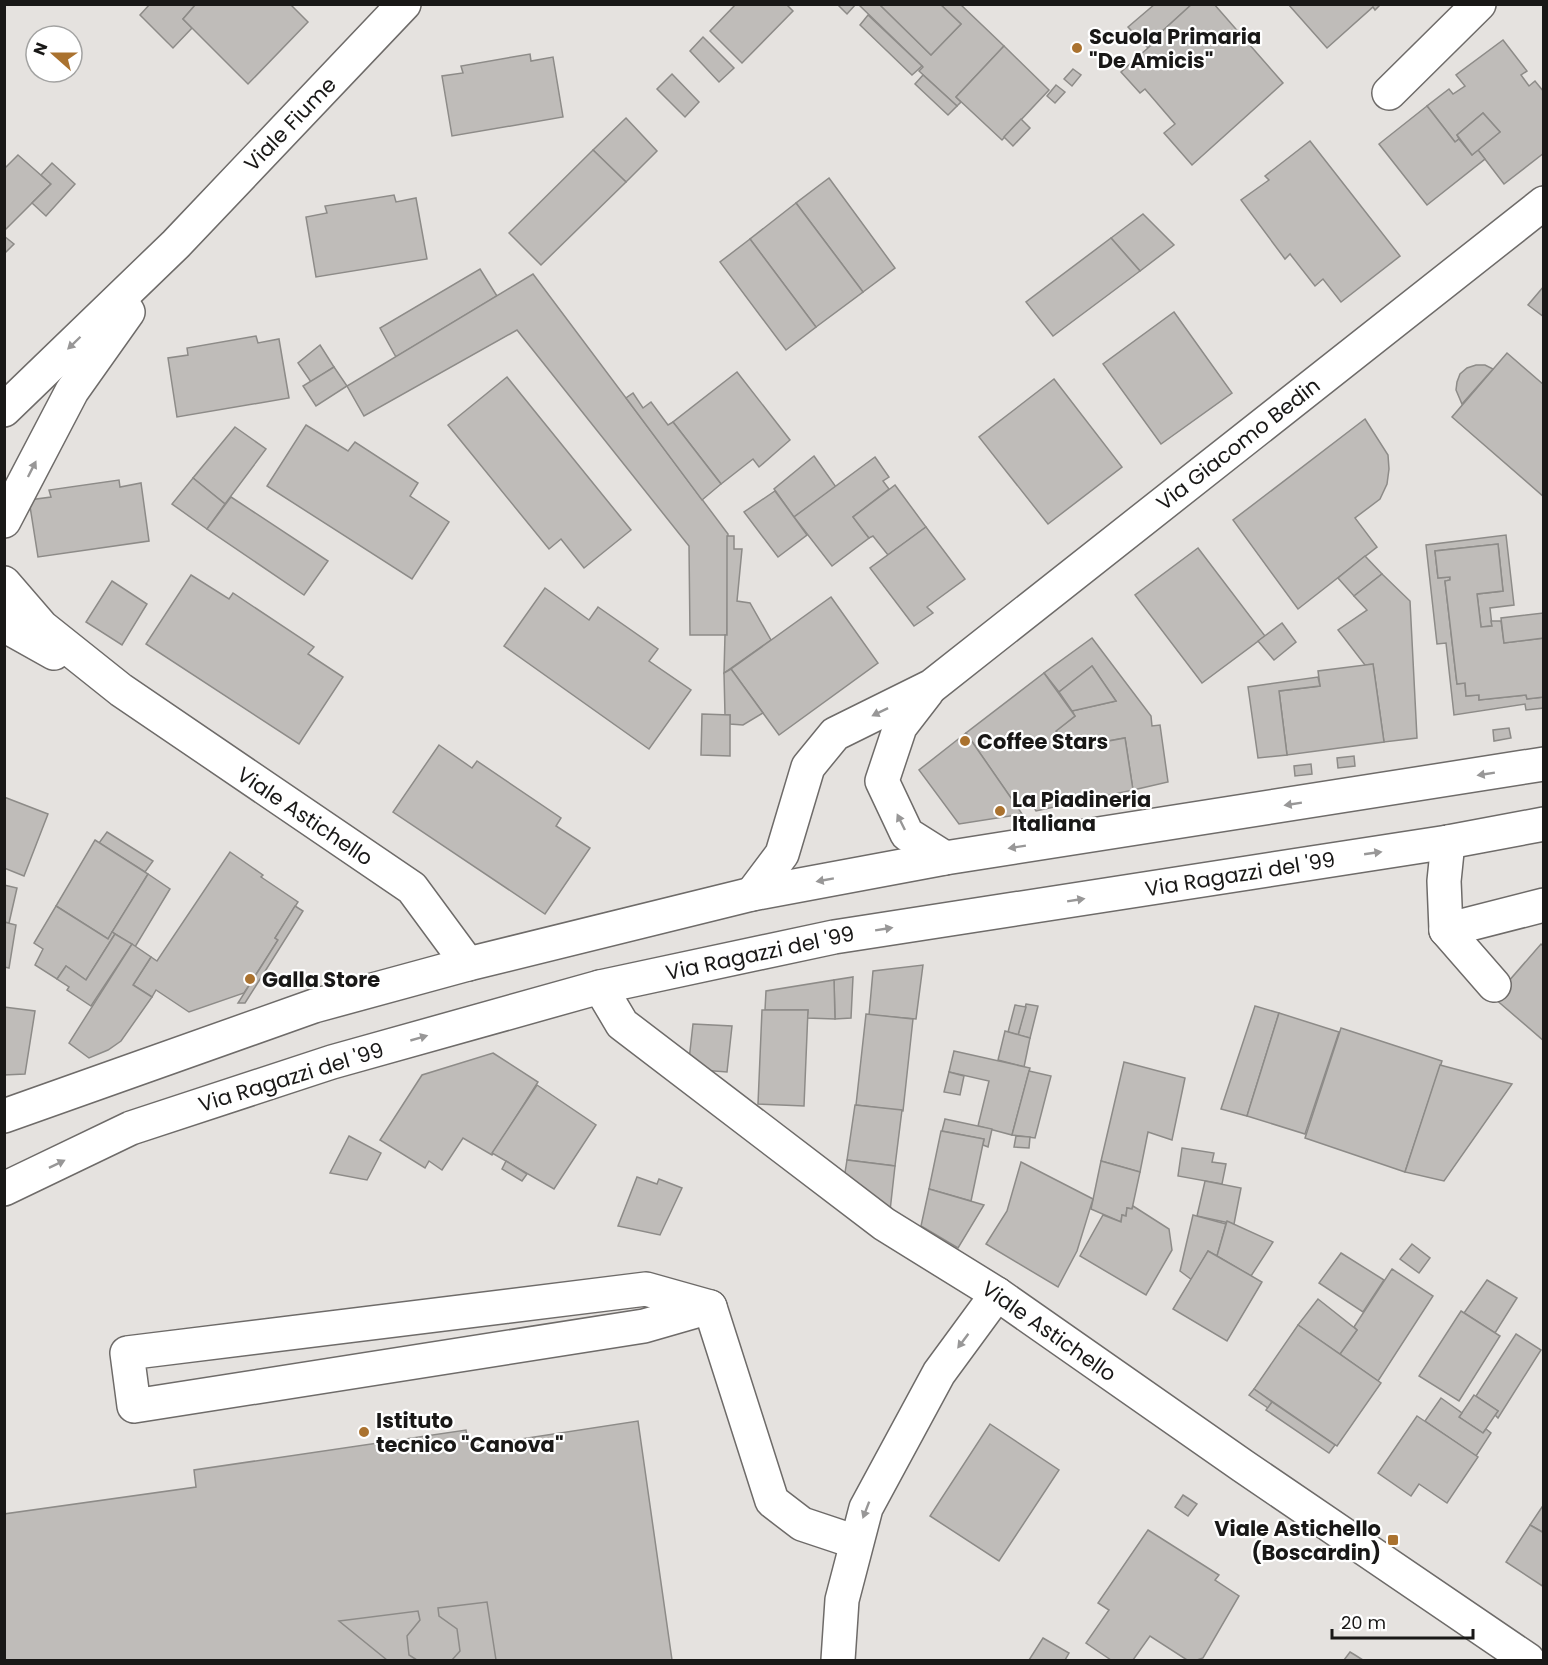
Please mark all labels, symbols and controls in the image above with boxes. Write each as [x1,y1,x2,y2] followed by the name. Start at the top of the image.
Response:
[1089,22,1261,75] place label: Scuola Primaria "De Amicis"
[24,24,84,84] north arrow
[28,39,53,59] text: N
[1070,41,1084,55] marker: Scuola Primaria "De Amicis"
[237,70,343,178] street label: Viale Fiume
[67,336,81,350] one-way arrow
[1150,371,1326,517] street label: Via Giacomo Bedin
[27,460,36,477] one-way arrow
[871,707,888,717] one-way arrow
[977,727,1108,756] place label: Coffee Stars
[958,734,972,748] marker: Coffee Stars
[231,760,379,872] street label: Viale Astichello
[1476,769,1495,778] one-way arrow
[1012,785,1151,838] place label: La Piadineria Italiana
[1283,799,1302,808] one-way arrow
[993,804,1007,818] marker: La Piadineria Italiana
[897,813,906,830] one-way arrow
[1008,843,1027,852] one-way arrow
[1143,845,1337,903] street label: Via Ragazzi del '99
[1363,849,1382,858] one-way arrow
[816,876,835,885] one-way arrow
[1067,895,1086,904] one-way arrow
[663,919,857,987] street label: Via Ragazzi del '99
[874,925,893,934] one-way arrow
[262,965,380,994] place label: Galla Store
[243,972,257,986] marker: Galla Store
[410,1032,428,1042] one-way arrow
[195,1035,387,1119] street label: Via Ragazzi del '99
[49,1159,66,1168] one-way arrow
[976,1274,1122,1388] street label: Viale Astichello
[956,1333,969,1349] one-way arrow
[376,1406,564,1459] place label: Istituto tecnico "Canova"
[357,1425,371,1439] marker: Istituto tecnico "Canova"
[861,1501,871,1519] one-way arrow
[1214,1514,1381,1567] place label: Viale Astichello (Boscardin)
[1386,1533,1400,1547] marker: Viale Astichello (Boscardin)
[1332,1602,1473,1640] scale bar
[1341,1610,1386,1635] text: 20 m

